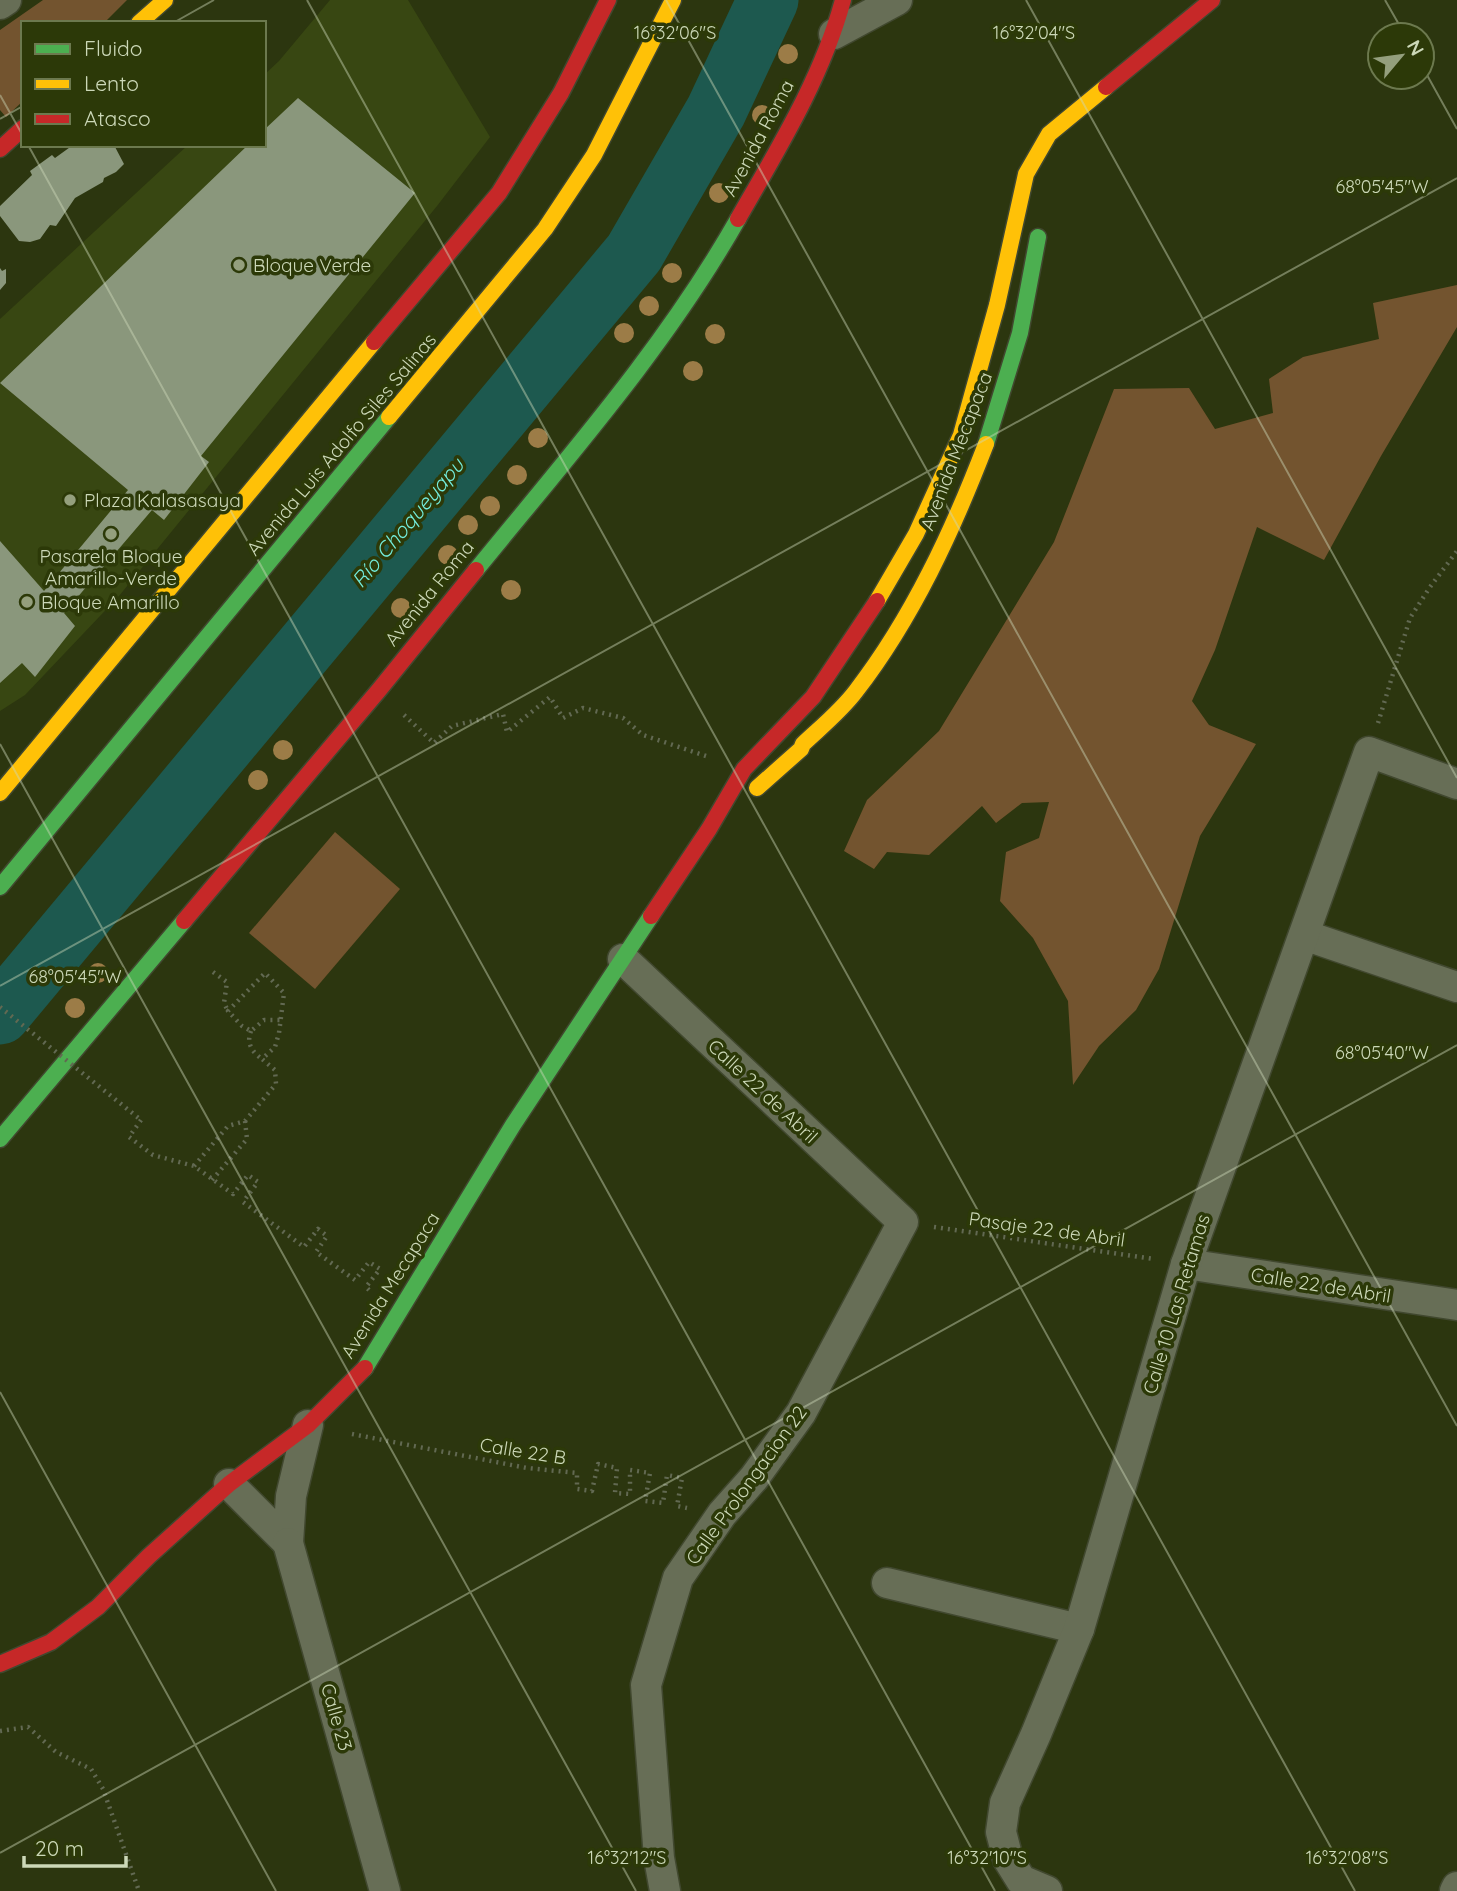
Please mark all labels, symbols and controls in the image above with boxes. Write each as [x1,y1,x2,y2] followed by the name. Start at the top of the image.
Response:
[21,21,266,147] legend
[634,21,716,44] text: 16°32'06"S
[993,21,1075,44] text: 16°32'04"S
[1366,21,1436,91] north arrow
[84,35,142,61] text: Fluido
[1402,36,1430,60] text: N
[84,70,139,96] text: Lento
[717,76,799,200] street label: Avenida Roma
[84,105,151,131] text: Atasco
[1335,175,1429,198] text: 68°05'45"W
[253,253,371,277] place label: Bloque Verde
[231,257,247,273] marker: Bloque Verde
[241,328,441,560] street label: Avenida Luis Adolfo Siles Salinas
[915,368,997,534] street label: Avenida Mecapaca
[346,452,470,592] water label: Río Choqueyapu
[84,488,241,512] place label: Plaza Kalasasaya
[62,492,78,508] marker: Plaza Kalasasaya
[103,526,119,542] marker: Pasarela Bloque Amarillo-Verde
[379,535,479,651] street label: Avenida Roma
[39,544,183,590] place label: Pasarela Bloque Amarillo-Verde
[41,590,180,614] place label: Bloque Amarillo
[19,594,35,610] marker: Bloque Amarillo
[28,965,122,988] text: 68°05'45"W
[703,1034,823,1148] street label: Calle 22 de Abril
[1335,1041,1429,1064] text: 68°05'40"W
[967,1206,1127,1252] street label: Pasaje 22 de Abril
[335,1207,445,1363] street label: Avenida Mecapaca
[1137,1211,1215,1397] street label: Calle 10 Las Retamas
[1249,1262,1393,1308] street label: Calle 22 de Abril
[680,1401,812,1569] street label: Calle Prolongacion 22
[478,1432,568,1470] street label: Calle 22 B
[316,1681,358,1753] street label: Calle 23
[24,1825,126,1869] scale bar
[35,1835,84,1861] text: 20 m
[588,1846,666,1869] text: 16°32'12"S
[947,1846,1027,1869] text: 16°32'10"S
[1306,1846,1388,1869] text: 16°32'08"S

